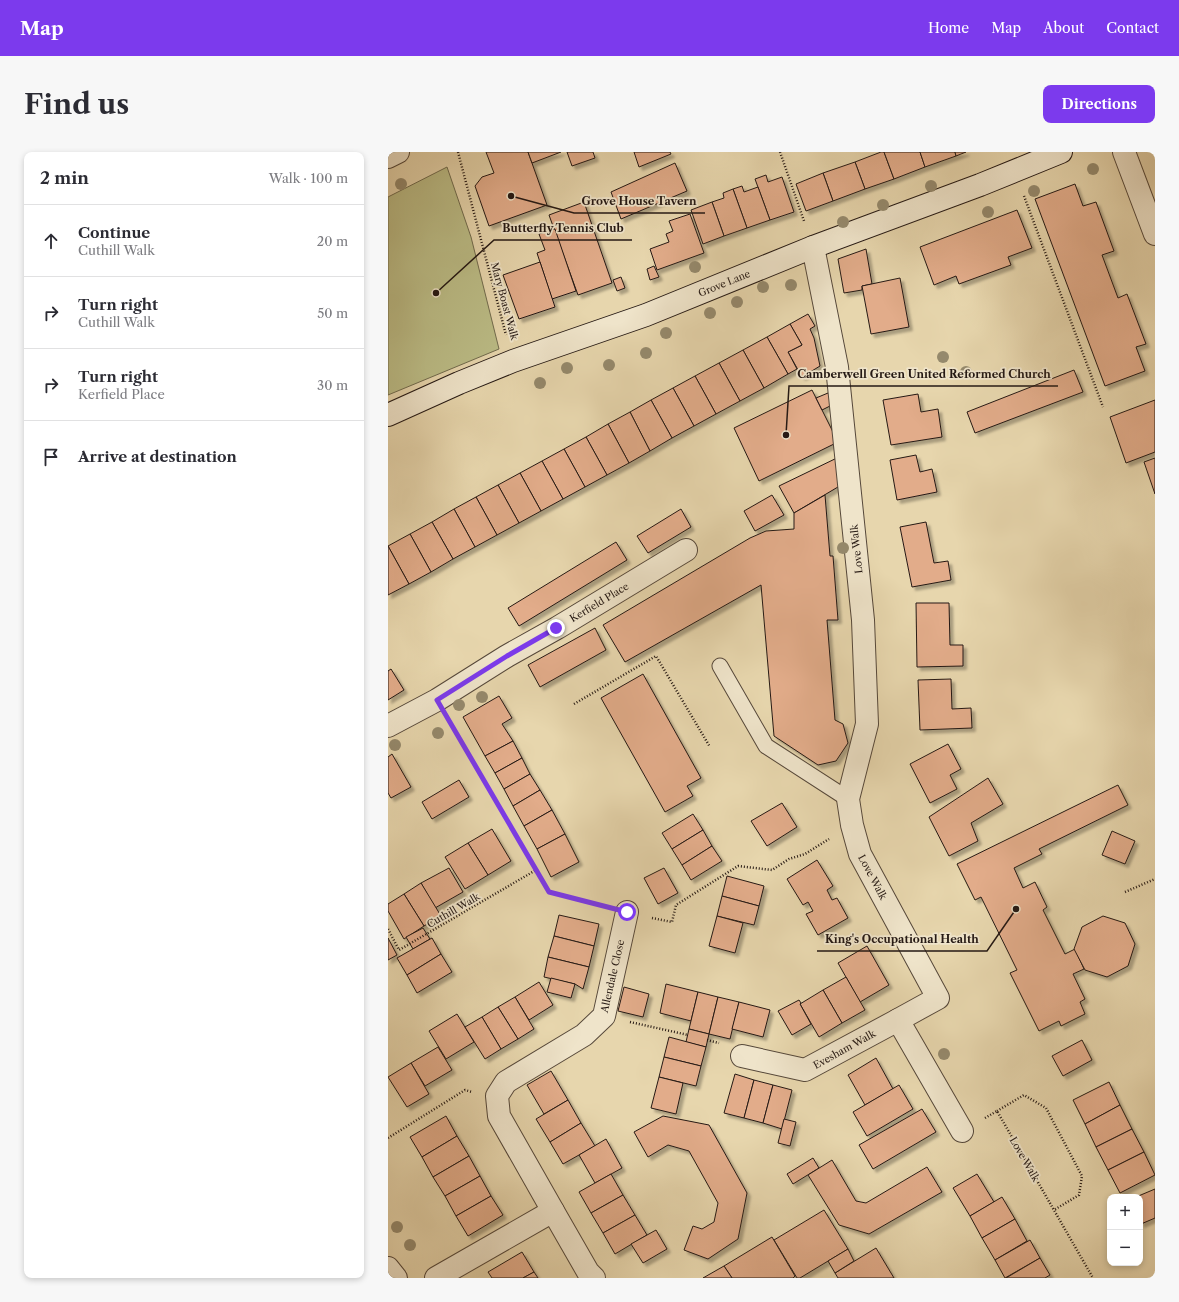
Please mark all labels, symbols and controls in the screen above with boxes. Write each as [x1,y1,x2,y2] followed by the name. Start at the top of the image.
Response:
[20,17,64,40] text: Map
[928,19,969,37] text: Home
[991,19,1021,37] text: Map
[1043,19,1084,37] text: About
[1106,19,1159,37] text: Contact
[1043,85,1155,123] button: Directions
[24,87,129,121] text: Find us
[40,168,89,188] text: 2 min
[269,170,348,186] text: Walk · 100 m
[574,190,705,213] callout: Grove House Tavern
[581,194,697,208] text: Grove House Tavern
[494,217,632,240] callout: Butterfly Tennis Club
[502,221,624,235] text: Butterfly Tennis Club
[78,223,150,242] text: Continue
[40,230,62,252] icon: ahead
[317,233,348,249] text: 20 m
[78,242,155,258] text: Cuthill Walk
[488,261,521,343] street label: Mary Boast Walk
[696,267,753,300] street label: Grove Lane
[78,295,158,314] text: Turn right
[40,302,62,324] icon: right
[317,305,348,321] text: 50 m
[78,314,155,330] text: Cuthill Walk
[789,363,1058,386] callout: Camberwell Green United Reformed Church
[78,367,158,386] text: Turn right
[797,367,1051,381] text: Camberwell Green United Reformed Church
[40,374,62,396] icon: right
[317,377,348,393] text: 30 m
[78,386,165,402] text: Kerfield Place
[40,446,62,468] icon: arrive
[78,447,237,466] text: Arrive at destination
[847,522,866,574] street label: Love Walk
[567,579,632,625] street label: Kerfield Place
[547,619,565,637] route end
[855,852,890,903] street label: Love Walk
[424,889,483,931] street label: Cuthill Walk
[618,903,636,921] route start
[817,928,987,951] callout: King's Occupational Health
[825,932,979,946] text: King's Occupational Health
[598,938,627,1015] street label: Allendale Close
[811,1026,879,1072] street label: Evesham Walk
[1007,1135,1043,1185] street label: Love Walk
[1107,1194,1143,1266] map controls
[1107,1194,1143,1230] button: +
[1107,1230,1143,1266] button: −

